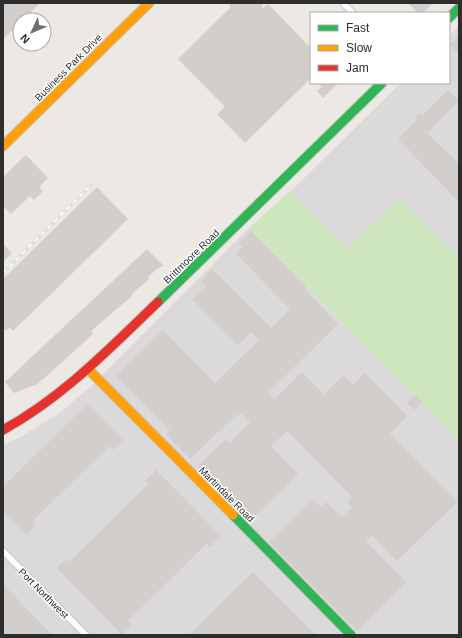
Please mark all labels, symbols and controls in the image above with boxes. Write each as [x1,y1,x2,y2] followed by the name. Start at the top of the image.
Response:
[12,12,52,52] north arrow
[310,12,450,84] legend
[346,21,370,35] text: Fast
[33,31,104,103] street label: Business Park Drive
[18,32,32,46] text: N
[346,41,372,55] text: Slow
[346,61,369,75] text: Jam
[161,227,221,286] street label: Brittmoore Road
[197,465,256,524] street label: Martindale Road
[16,566,71,621] street label: Port Northwest

